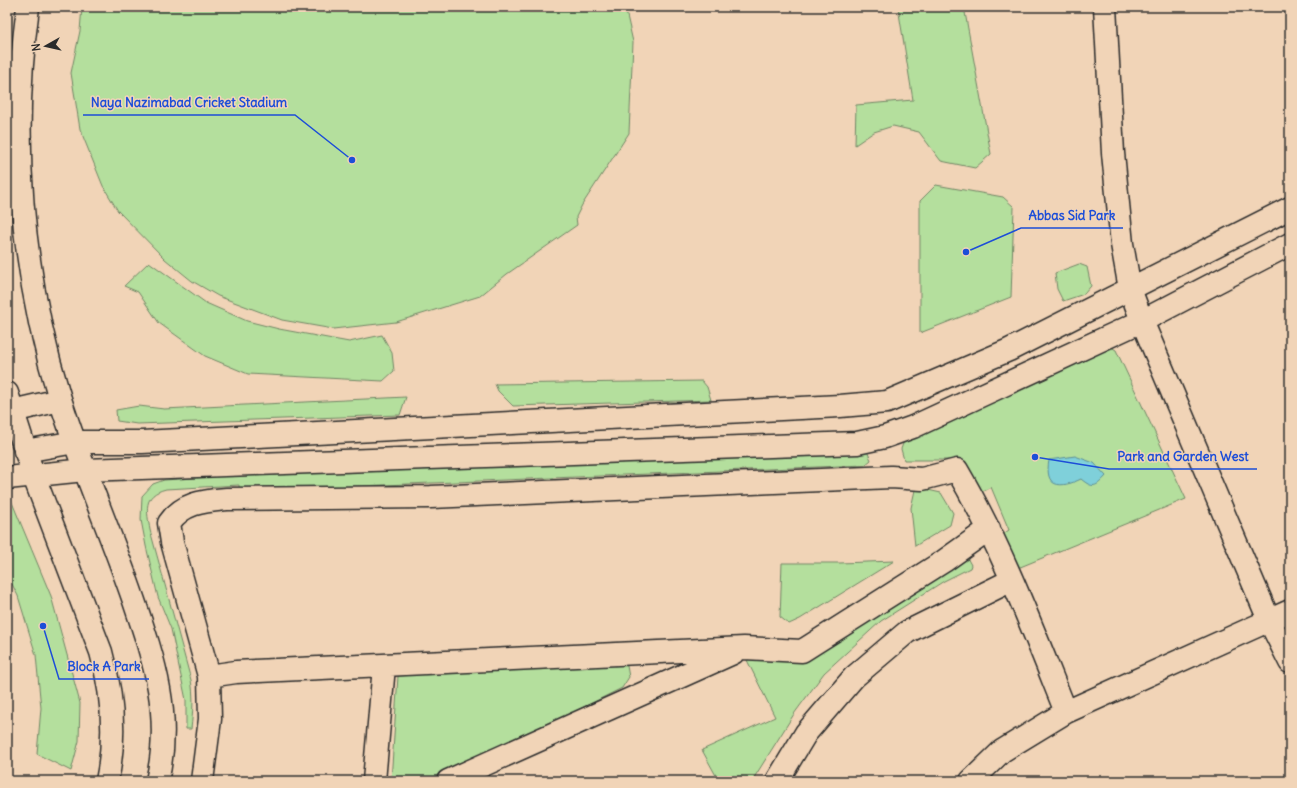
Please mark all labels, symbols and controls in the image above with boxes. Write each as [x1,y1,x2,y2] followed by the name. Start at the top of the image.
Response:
[26,26,66,66] north arrow
[29,43,44,52] text: N
[83,90,295,115] callout: Naya Nazimabad Cricket Stadium
[91,94,288,111] text: Naya Nazimabad Cricket Stadium
[1021,203,1123,228] callout: Abbas Sid Park
[1029,207,1116,224] text: Abbas Sid Park
[1109,444,1257,469] callout: Park and Garden West
[1117,448,1249,465] text: Park and Garden West
[59,654,149,679] callout: Block A Park
[67,658,141,675] text: Block A Park

